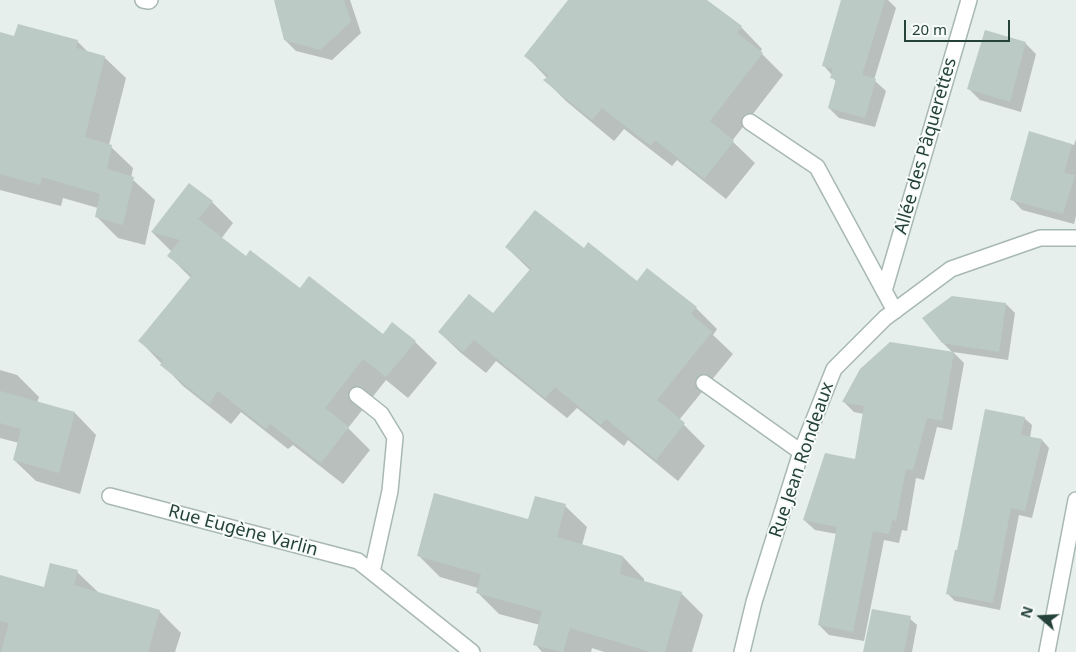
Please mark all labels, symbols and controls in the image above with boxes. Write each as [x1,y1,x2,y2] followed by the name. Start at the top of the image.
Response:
[906,10,1012,42] scale bar
[912,19,947,39] text: 20 m
[890,55,962,237] street label: Allée des Pâquerettes
[765,379,839,541] street label: Rue Jean Rondeaux
[166,501,320,561] street label: Rue Eugène Varlin
[1016,592,1066,642] north arrow
[1016,603,1037,620] text: N

